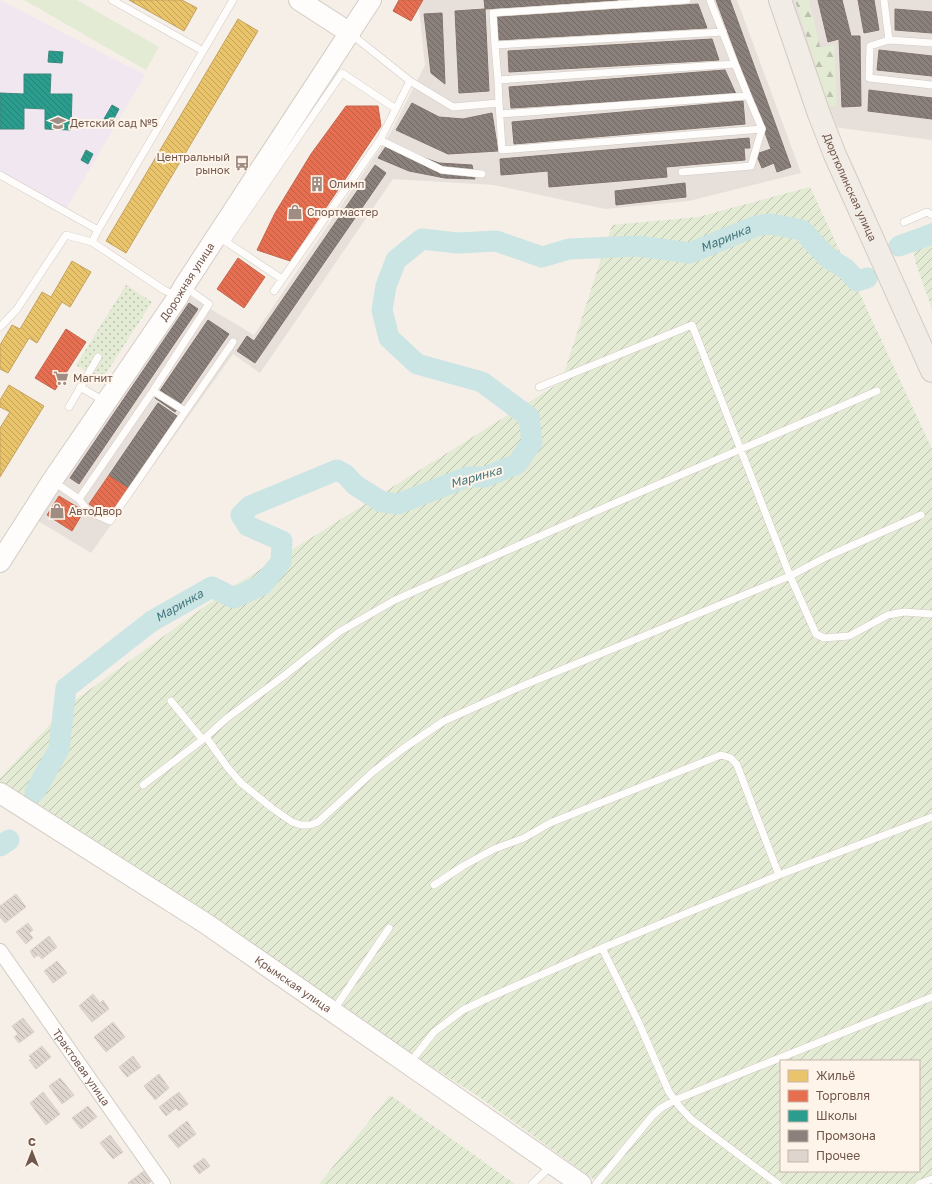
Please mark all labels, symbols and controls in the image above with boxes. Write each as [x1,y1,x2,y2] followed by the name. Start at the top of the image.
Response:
[49,114,67,132] school or university icon: Детский сад №5
[70,116,158,129] place label: Детский сад №5
[821,131,880,243] street label: Дюртюлинская улица
[157,150,231,176] place label: Центральный рынок
[233,154,251,172] bus stop icon: Центральный рынок
[308,175,326,193] building icon: Олимп
[329,177,364,190] place label: Олимп
[286,203,304,221] shop icon: Спортмастер
[307,205,379,218] place label: Спортмастер
[698,221,754,255] water label: Маринка
[157,240,217,323] street label: Дорожная улица
[52,369,70,387] supermarket icon: Магнит
[73,371,113,384] place label: Магнит
[448,462,504,491] water label: Маринка
[48,502,66,520] shop icon: АвтоДвор
[69,504,122,517] place label: АвтоДвор
[152,585,207,625] water label: Маринка
[253,953,334,1015] street label: Крымская улица
[50,1026,113,1108] street label: Трактовая улица
[780,1060,920,1172] legend
[816,1068,855,1083] text: Жильё
[816,1088,870,1103] text: Торговля
[816,1108,857,1123] text: Школы
[816,1128,876,1143] text: Промзона
[12,1132,52,1172] north arrow
[28,1135,36,1148] text: С
[816,1148,860,1163] text: Прочее

